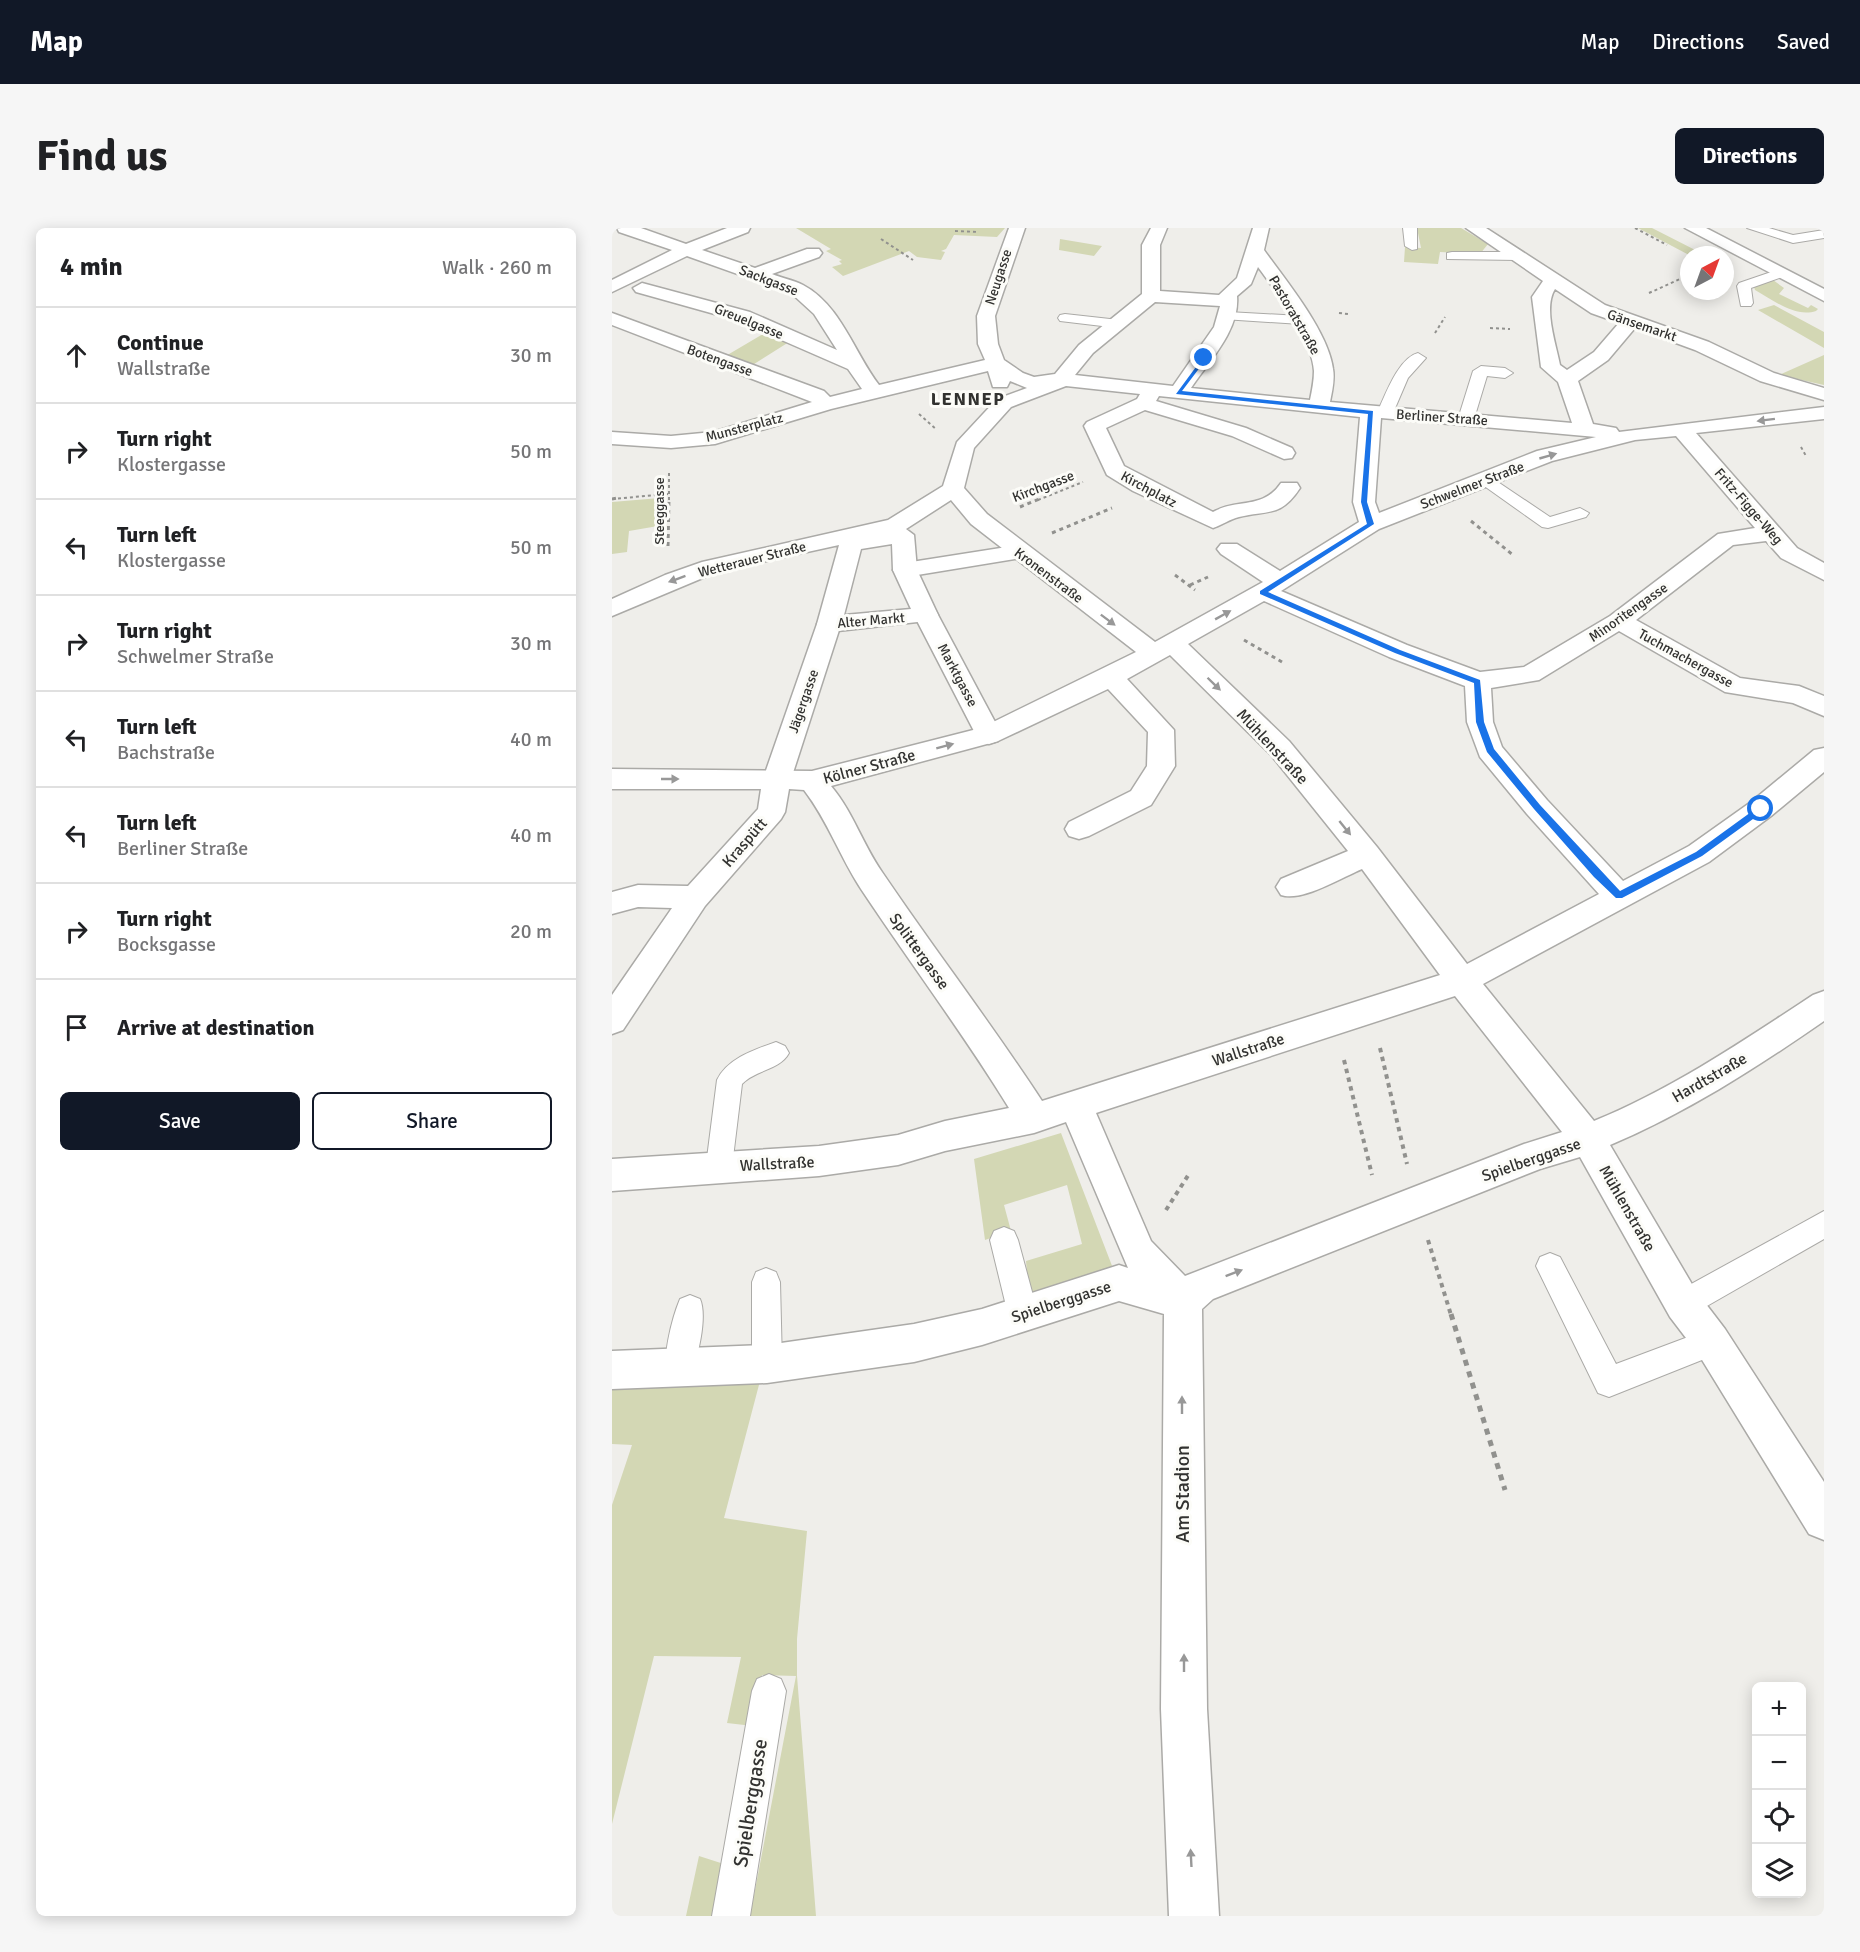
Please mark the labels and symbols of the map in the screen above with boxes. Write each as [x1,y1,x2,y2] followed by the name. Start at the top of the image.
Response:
[1680,246,1734,300] north arrow
[981,247,1016,307] street label: Neugasse
[737,261,801,300] street label: Sackgasse
[1265,273,1324,358] street label: Pastoratstraße
[712,300,786,343] street label: Greuelgasse
[1605,306,1679,345] street label: Gänsemarkt
[685,341,755,380] street label: Botengasse
[1190,344,1216,370] route end
[931,388,1005,410] district label: LENNEP
[1396,406,1488,429] street label: Berliner Straße
[704,409,785,446] street label: Munsterplatz
[1756,415,1775,424] one-way arrow
[1539,451,1557,460] one-way arrow
[1418,458,1526,513] street label: Schwelmer Straße
[1711,465,1786,548] street label: Fritz-Figge-Weg
[1010,467,1077,506] street label: Kirchgasse
[1118,468,1180,511] street label: Kirchplatz
[651,477,668,545] street label: Steeggasse
[696,538,808,581] street label: Wetterauer Straße
[1011,544,1086,607] street label: Kronenstraße
[667,574,685,584] one-way arrow
[1586,579,1671,646] street label: Minoritengasse
[837,609,906,632] street label: Alter Markt
[1215,610,1232,620] one-way arrow
[1100,613,1116,626] one-way arrow
[1635,625,1736,692] street label: Tuchmachergasse
[934,641,981,710] street label: Marktgasse
[785,667,822,735] street label: Jägergasse
[1207,677,1221,691] one-way arrow
[1232,705,1312,789] street label: Mühlenstraße
[936,741,954,751] one-way arrow
[821,745,918,789] street label: Kölner Straße
[661,774,680,784] one-way arrow
[1747,795,1773,821] route start
[718,814,772,871] street label: Kraspütt
[1339,820,1352,836] one-way arrow
[885,909,954,994] street label: Splittergasse
[1210,1029,1287,1071] street label: Wallstraße
[1668,1048,1751,1107] street label: Hardtstraße
[1479,1134,1584,1186] street label: Spielberggasse
[739,1152,815,1176] street label: Wallstraße
[1594,1162,1660,1255] street label: Mühlenstraße
[1225,1268,1243,1277] one-way arrow
[1009,1276,1114,1327] street label: Spielberggasse
[1177,1395,1187,1414] one-way arrow
[1170,1445,1195,1543] street label: Am Stadion
[1179,1653,1188,1672] one-way arrow
[728,1737,773,1869] street label: Spielberggasse
[1187,1848,1196,1867] one-way arrow

